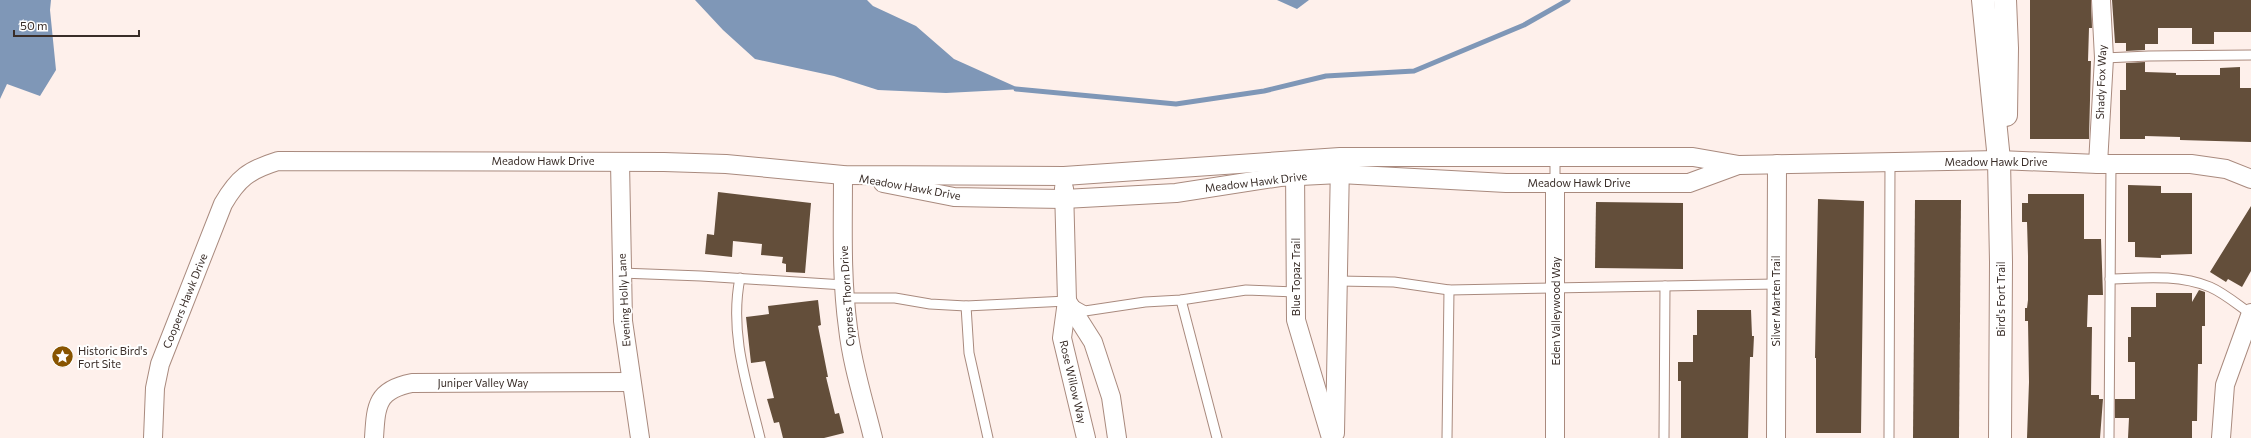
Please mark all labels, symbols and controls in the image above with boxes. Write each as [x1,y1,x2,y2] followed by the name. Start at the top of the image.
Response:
[14,12,139,38] scale bar
[20,18,48,32] text: 50 m
[2093,44,2108,120] street label: Shady Fox Way
[491,154,595,167] street label: Meadow Hawk Drive
[1944,155,2048,168] street label: Meadow Hawk Drive
[1204,169,1308,194] street label: Meadow Hawk Drive
[858,171,962,202] street label: Meadow Hawk Drive
[1527,176,1631,189] street label: Meadow Hawk Drive
[1289,238,1302,316] street label: Blue Topaz Trail
[836,245,857,347] street label: Cypress Thorn Drive
[159,251,210,350] street label: Coopers Hawk Drive
[615,253,632,347] street label: Evening Holly Lane
[1549,256,1562,365] street label: Eden Valleywood Way
[1769,256,1782,346] street label: Silver Marten Trail
[1994,261,2007,337] street label: Bird's Fort Trail
[1058,339,1089,425] street label: Rose Willow Way
[49,344,75,370] place icon: Historic Bird's Fort Site
[78,344,148,370] place label: Historic Bird's Fort Site
[437,376,529,390] street label: Juniper Valley Way

